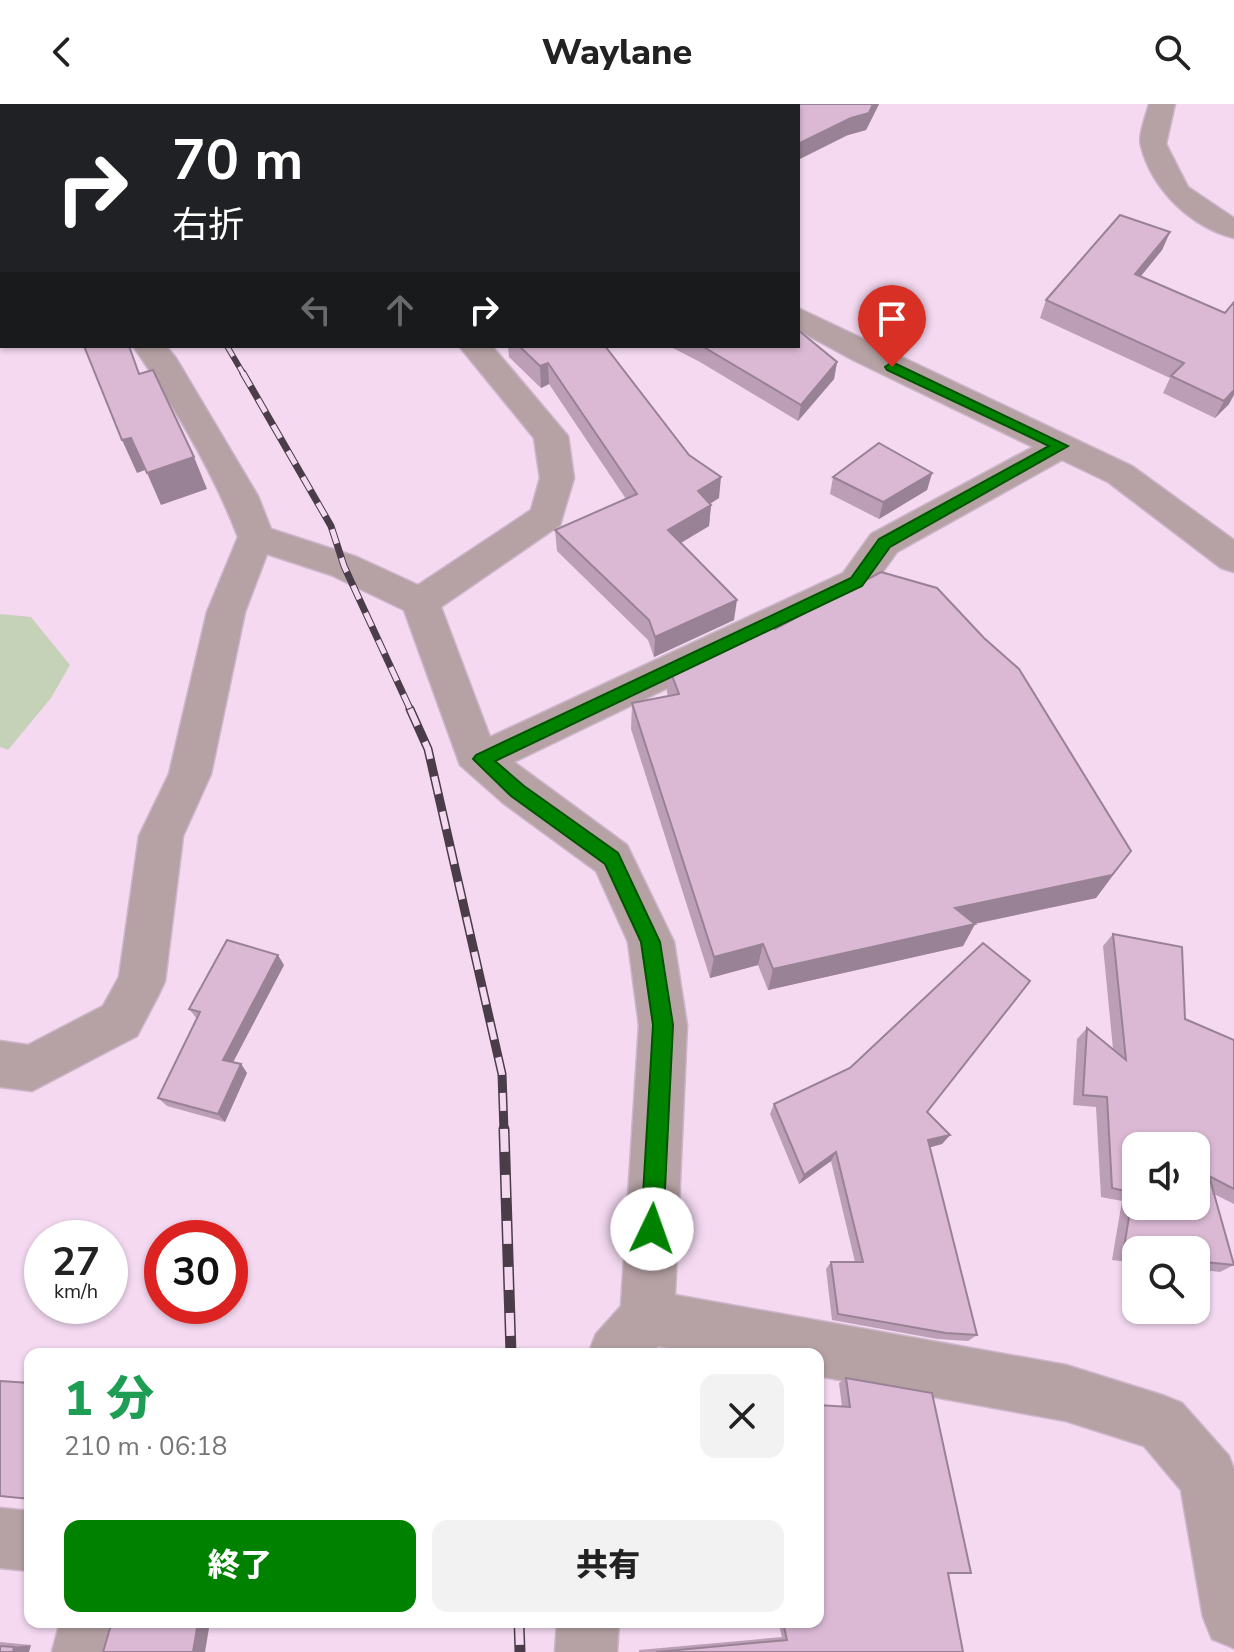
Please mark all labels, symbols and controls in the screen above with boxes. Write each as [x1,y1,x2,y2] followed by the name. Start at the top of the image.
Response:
[542,28,692,77] text: Waylane
[40,30,84,74] icon: back
[1150,30,1194,74] icon: search
[172,122,303,199] text: 70 m
[40,136,144,240] icon: right
[172,201,244,250] text: 右折
[858,285,926,367] pin
[294,288,338,332] icon: left
[378,288,422,332] icon: ahead
[462,288,506,332] icon: right
[870,297,914,341] icon: arrive
[1122,1132,1210,1324] map controls
[1122,1132,1210,1220] button: sound
[610,1187,694,1271] position arrow
[144,1220,248,1324] speed limit sign: 30
[52,1235,100,1289] text: 27
[1122,1236,1210,1324] button: search
[54,1278,98,1305] text: km/h
[64,1366,154,1432] text: 1 分
[700,1374,784,1458] button: close
[64,1429,227,1464] text: 210 m · 06:18
[64,1520,416,1612] button: 終了
[432,1520,784,1612] button: 共有

